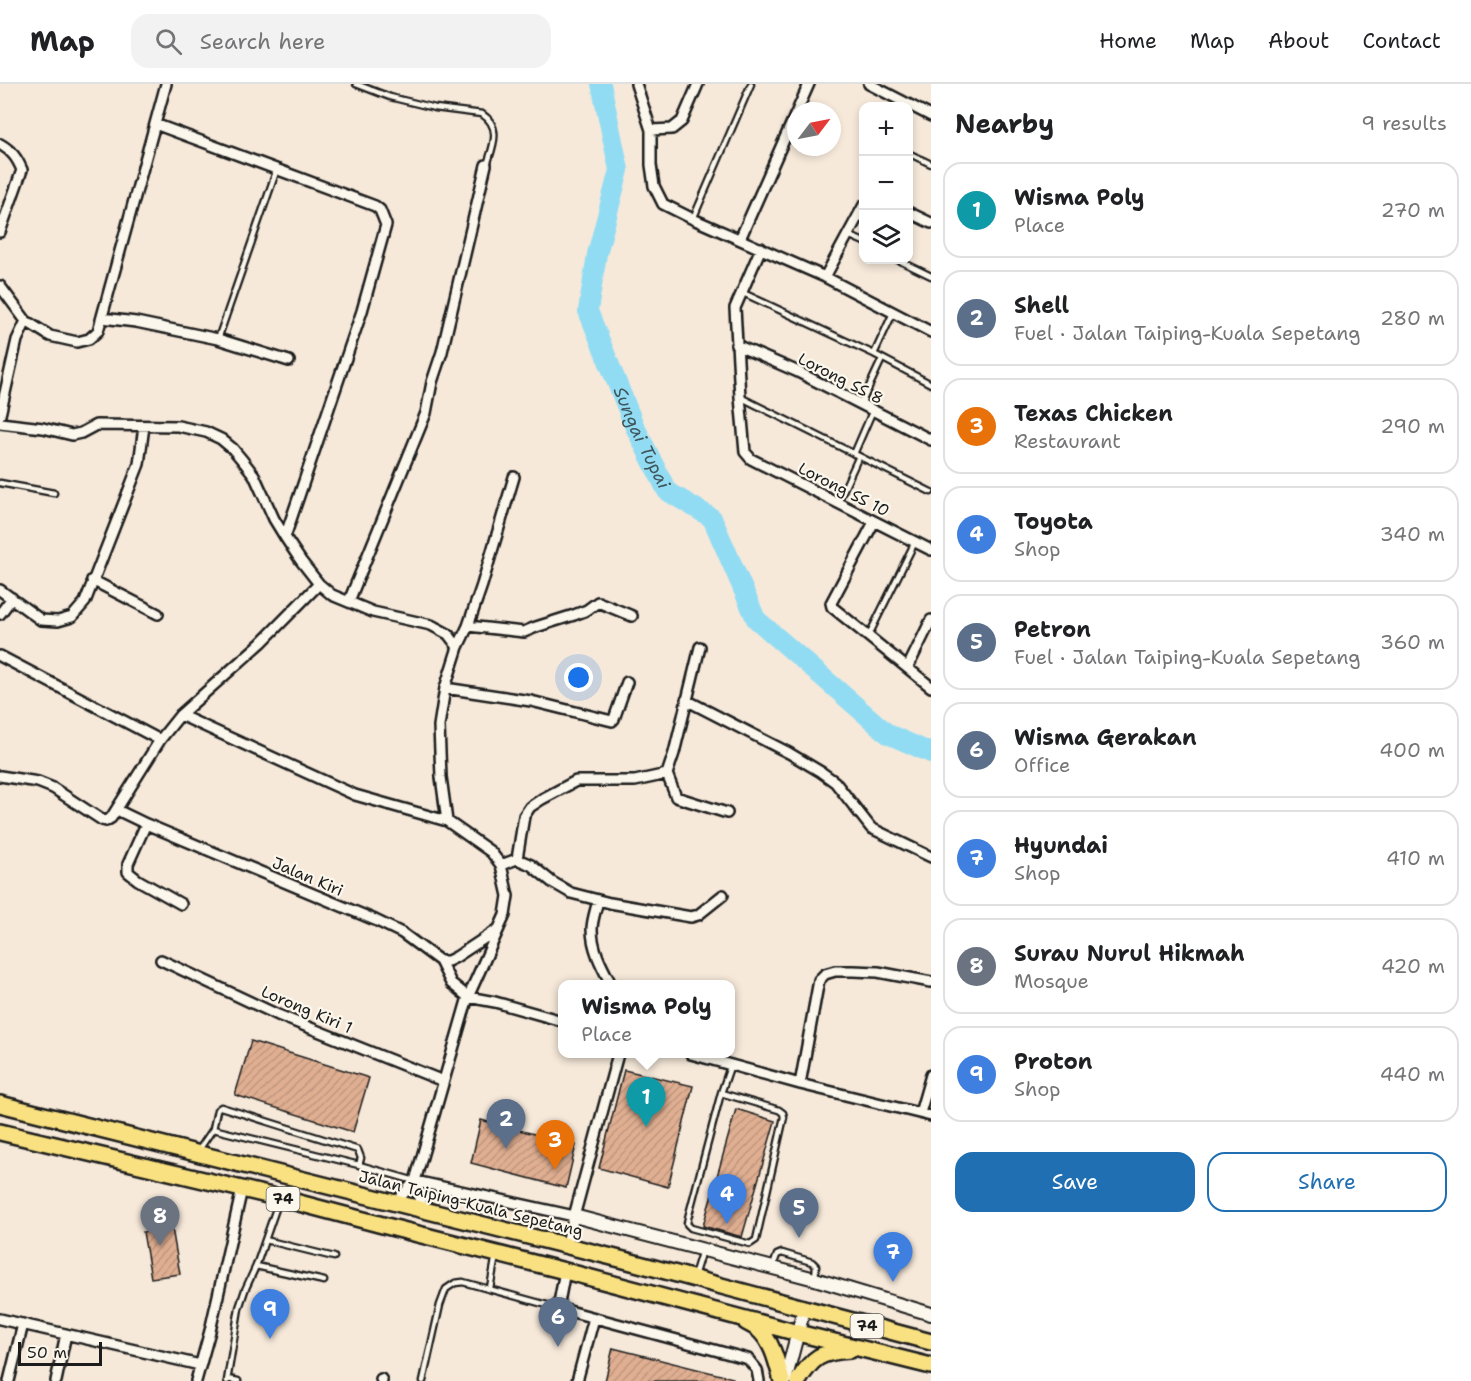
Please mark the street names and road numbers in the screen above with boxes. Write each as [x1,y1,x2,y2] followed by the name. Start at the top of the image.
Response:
[794,348,887,409] street label: Lorong SS 8
[795,457,893,521] street label: Lorong SS 10
[269,852,347,901] street label: Jalan Kiri
[258,981,356,1038] street label: Lorong Kiri 1
[356,1165,585,1242] street label: Jalan Taiping-Kuala Sepetang
[266,1187,300,1211] road number: 74
[850,1314,884,1338] road number: 74

